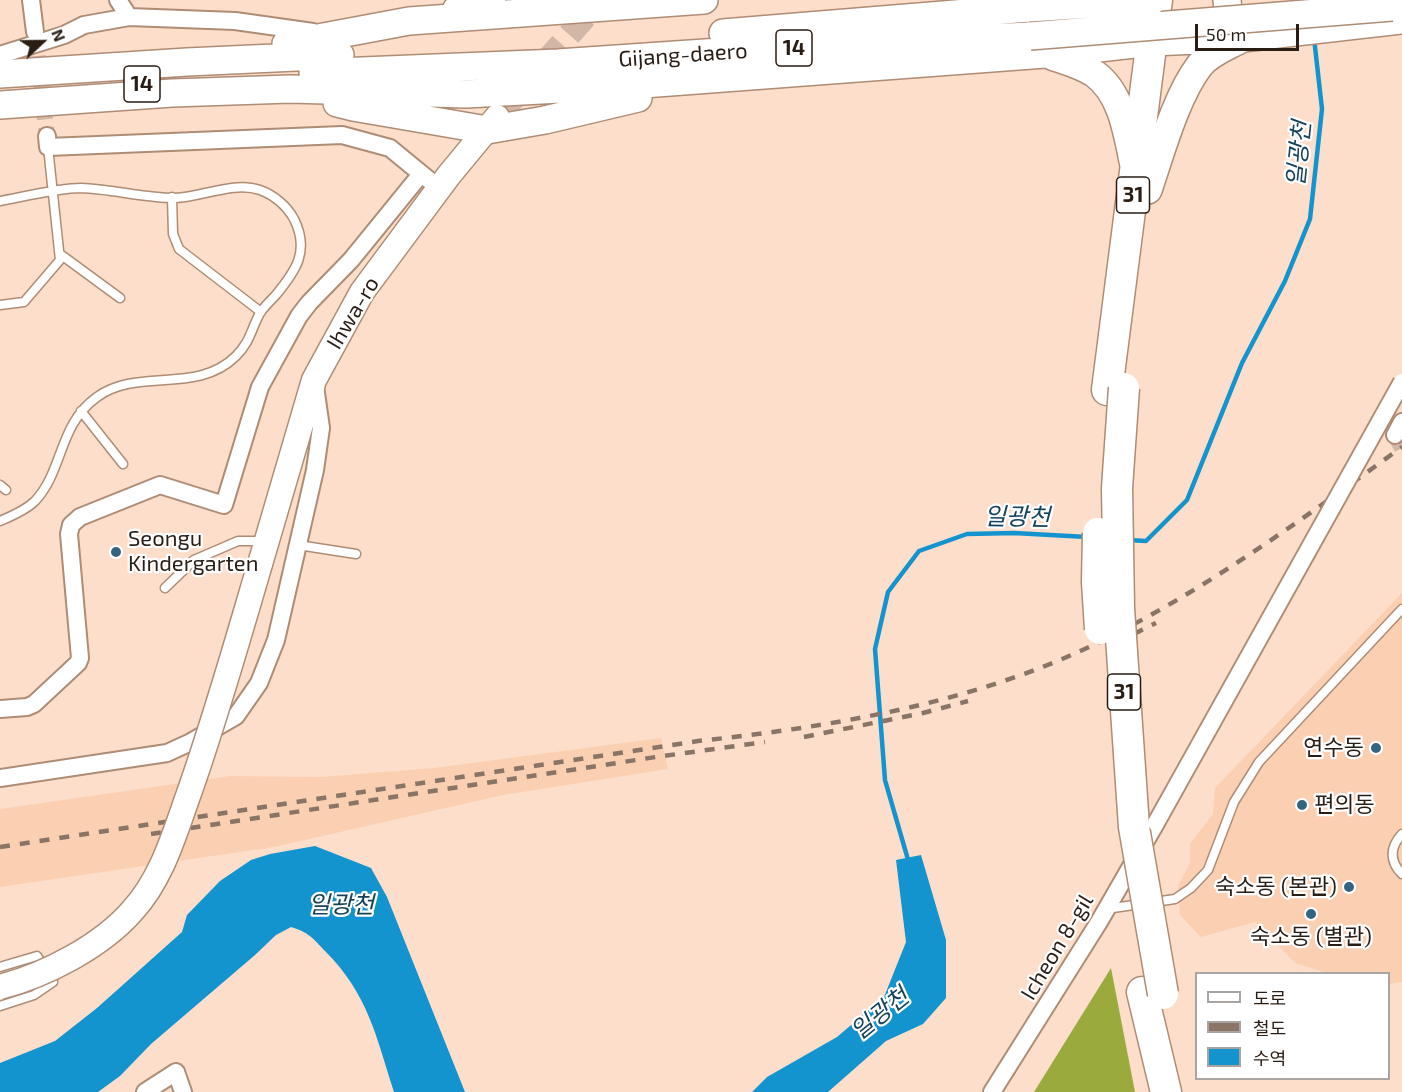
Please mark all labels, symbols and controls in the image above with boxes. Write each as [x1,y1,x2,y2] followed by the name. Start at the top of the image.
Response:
[12,12,72,72] north arrow
[1198,12,1302,50] scale bar
[1206,23,1246,45] text: 50 m
[48,26,70,44] text: N
[776,30,812,66] road number: 14
[618,37,748,73] street label: Gijang-daero
[124,66,160,102] road number: 14
[1281,120,1317,188] water label: 일광천
[1116,177,1150,213] road number: 31
[321,272,385,354] street label: Ihwa-ro
[984,502,1050,532] water label: 일광천
[128,526,258,578] place label: Seongu Kindergarten
[109,545,123,559] marker: Seongu Kindergarten
[1108,674,1140,710] road number: 31
[1303,735,1364,761] place label: 연수동
[1369,741,1383,755] marker: 연수동
[1314,792,1375,818] place label: 편의동
[1295,798,1309,812] marker: 편의동
[1215,874,1337,900] place label: 숙소동 (본관)
[1342,880,1356,894] marker: 숙소동 (본관)
[1015,889,1099,1005] street label: Icheon 8-gil
[308,891,374,919] water label: 일광천
[1304,907,1318,921] marker: 숙소동 (별관)
[1250,924,1372,950] place label: 숙소동 (별관)
[1195,972,1390,1080] legend
[845,982,915,1046] water label: 일광천
[1253,987,1286,1009] text: 도로
[1253,1017,1286,1039] text: 철도
[1253,1047,1286,1069] text: 수역

